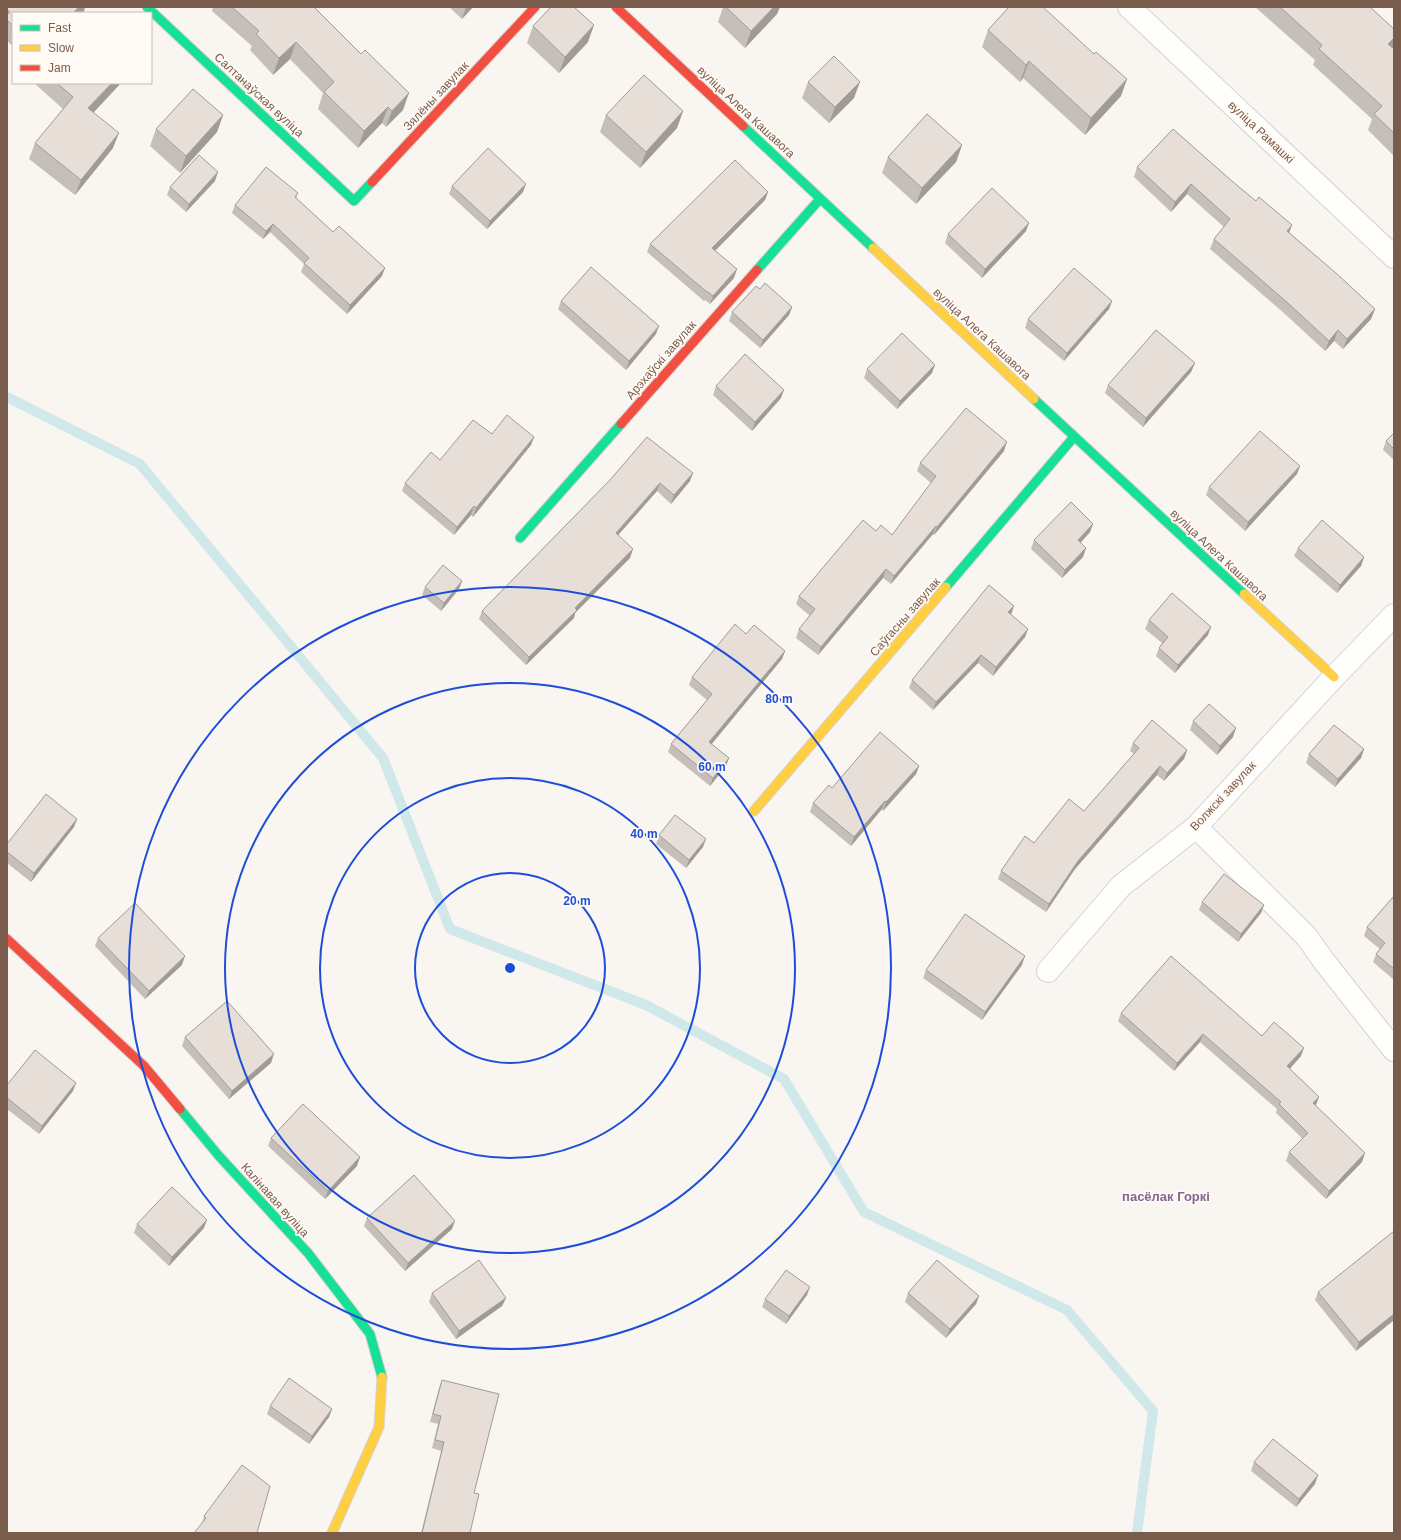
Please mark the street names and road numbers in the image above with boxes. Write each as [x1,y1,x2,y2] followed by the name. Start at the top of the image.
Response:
[211,50,307,140] street label: Салтанаўская вуліца
[401,58,472,133] street label: Зялёны завулак
[694,63,798,161] street label: вуліца Алега Кашавога
[1225,98,1297,166] street label: вуліца Рамашкі
[930,285,1034,383] street label: вуліца Алега Кашавога
[623,317,699,402] street label: Арэхаўскі завулак
[1167,506,1271,604] street label: вуліца Алега Кашавога
[867,574,944,659] street label: Саўгасны завулак
[1187,758,1259,834] street label: Волжскі завулак
[238,1160,312,1240] street label: Калінавая вуліца

